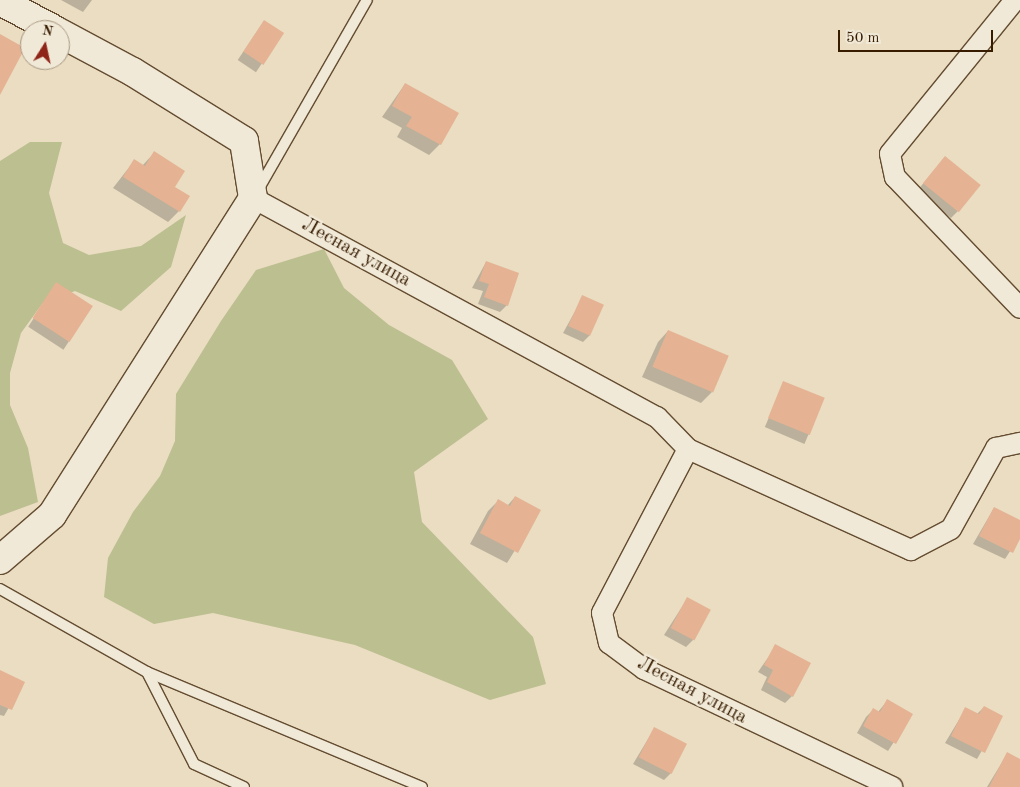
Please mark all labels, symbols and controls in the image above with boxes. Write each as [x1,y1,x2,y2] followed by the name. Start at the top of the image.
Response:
[20,20,70,70] north arrow
[840,20,995,52] scale bar
[41,23,54,39] text: N
[846,31,880,46] text: 50 m
[297,213,415,293] street label: Лесная улица
[633,652,751,730] street label: Лесная улица

